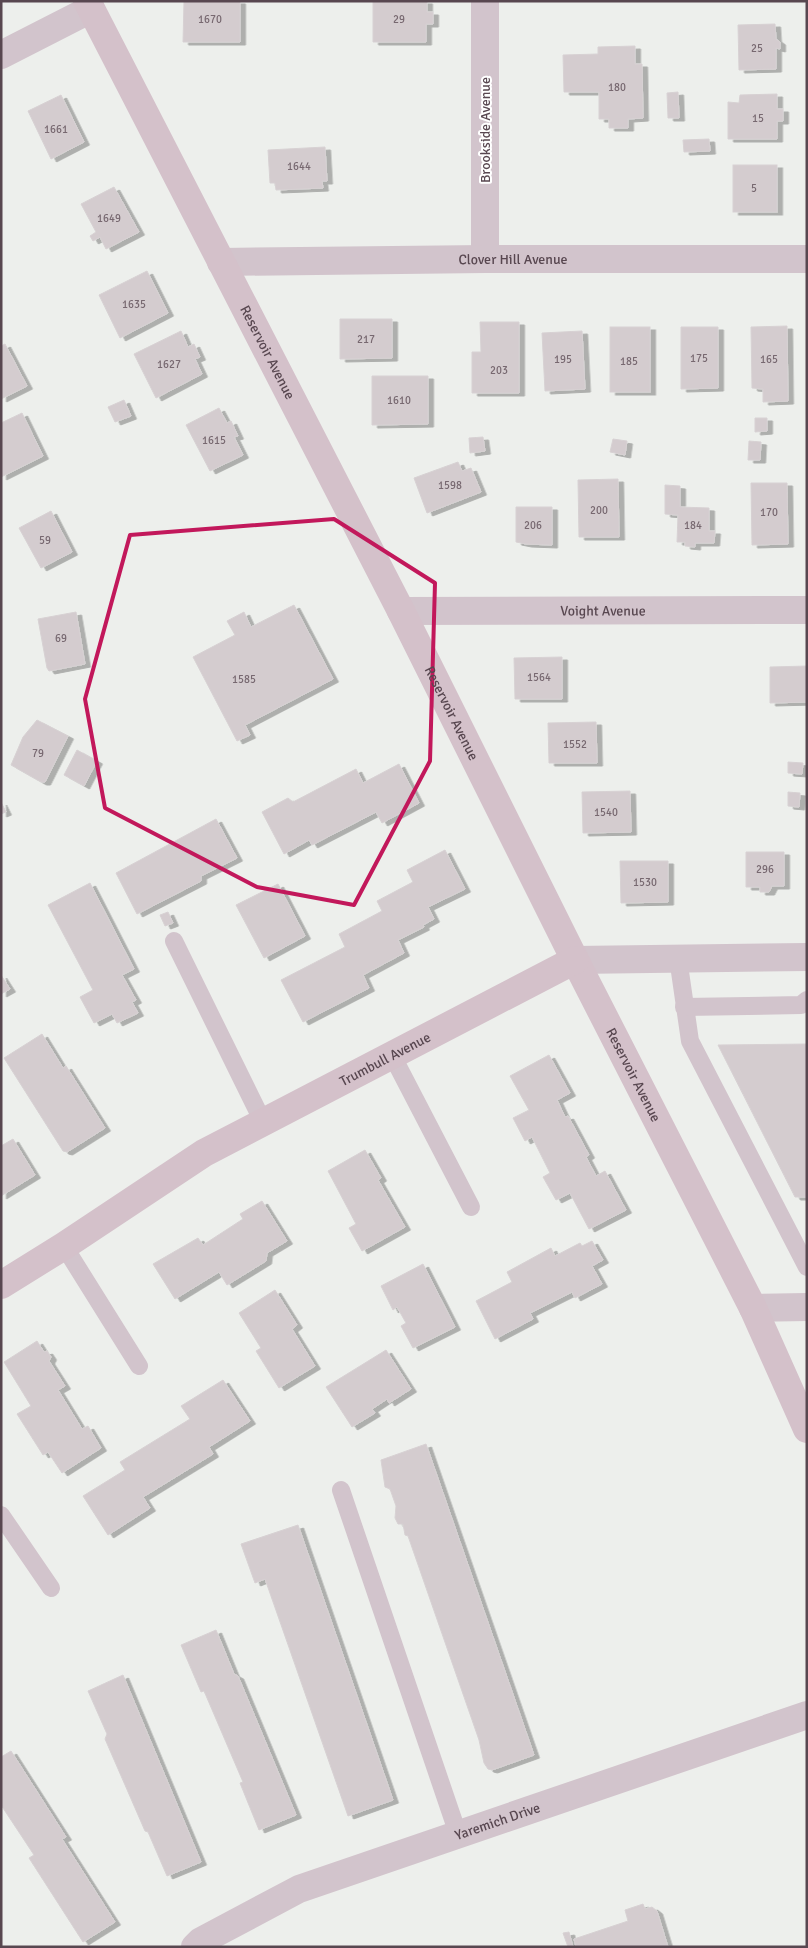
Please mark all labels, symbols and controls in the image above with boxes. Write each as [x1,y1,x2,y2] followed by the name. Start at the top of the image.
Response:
[198,13,222,26] house number: 1670
[393,13,405,26] house number: 29
[751,42,763,55] house number: 25
[477,77,494,183] street label: Brookside Avenue
[608,81,626,94] house number: 180
[752,112,764,125] house number: 15
[44,123,68,136] house number: 1661
[287,160,311,173] house number: 1644
[751,182,757,195] house number: 5
[97,212,121,225] house number: 1649
[458,251,568,268] street label: Clover Hill Avenue
[122,298,146,311] house number: 1635
[236,303,299,402] street label: Reservoir Avenue
[357,333,375,346] house number: 217
[690,352,708,365] house number: 175
[554,353,572,366] house number: 195
[760,353,778,366] house number: 165
[620,355,638,368] house number: 185
[157,358,181,371] house number: 1627
[490,364,508,377] house number: 203
[387,394,411,407] house number: 1610
[202,434,226,447] house number: 1615
[438,479,462,492] house number: 1598
[590,504,608,517] house number: 200
[760,506,778,519] house number: 170
[524,519,542,532] house number: 206
[684,519,702,532] house number: 184
[39,534,51,547] house number: 59
[560,602,646,620] street label: Voight Avenue
[55,632,67,645] house number: 69
[421,663,482,763] street label: Reservoir Avenue
[527,671,551,684] house number: 1564
[232,673,256,686] house number: 1585
[563,738,587,751] house number: 1552
[32,747,44,760] house number: 79
[594,806,618,819] house number: 1540
[756,863,774,876] house number: 296
[633,876,657,889] house number: 1530
[602,1025,664,1125] street label: Reservoir Avenue
[337,1029,433,1090] street label: Trumbull Avenue
[453,1799,542,1844] street label: Yaremich Drive

